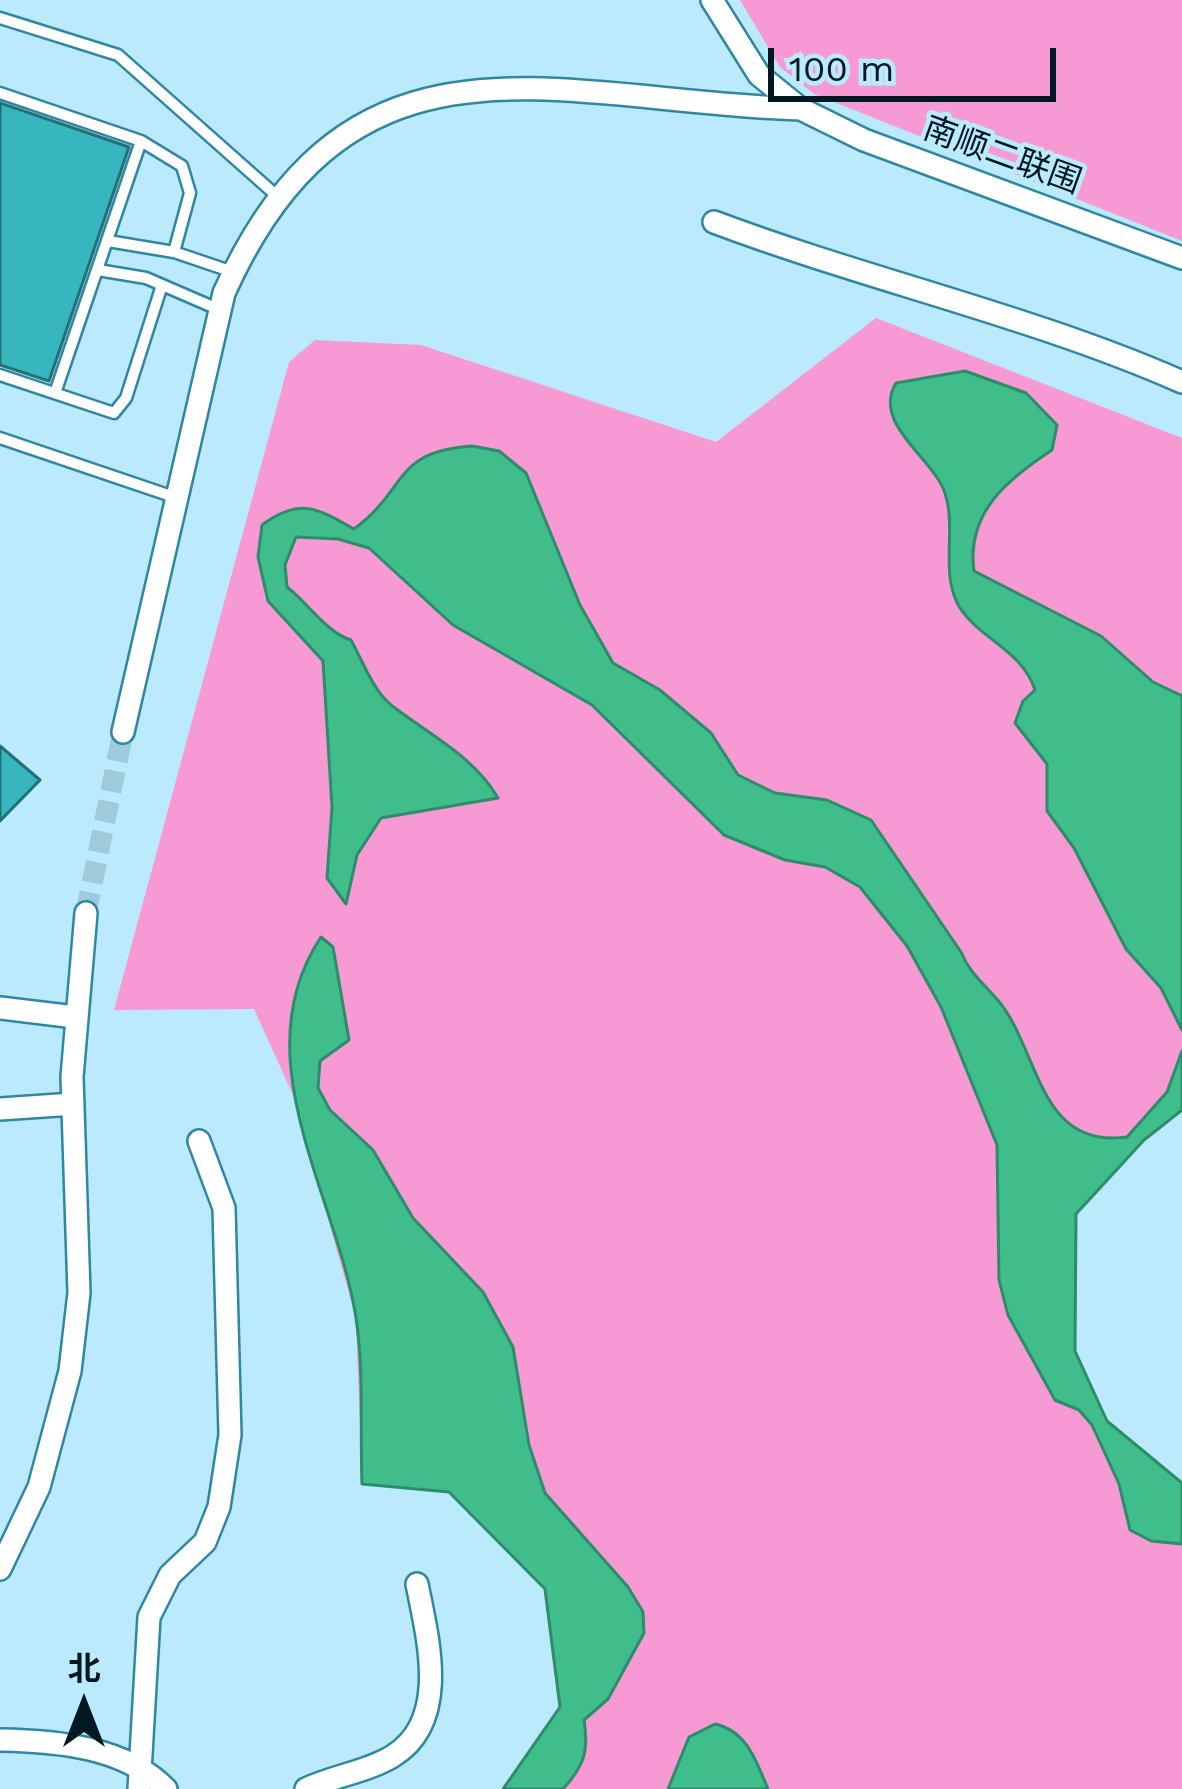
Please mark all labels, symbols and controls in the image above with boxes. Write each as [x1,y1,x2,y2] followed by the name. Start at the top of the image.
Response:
[774,24,1062,98] scale bar
[789,48,894,90] text: 100 m
[918,109,1086,203] street label: 南顺二联围
[24,1645,144,1765] north arrow
[68,1649,101,1688] text: 北

